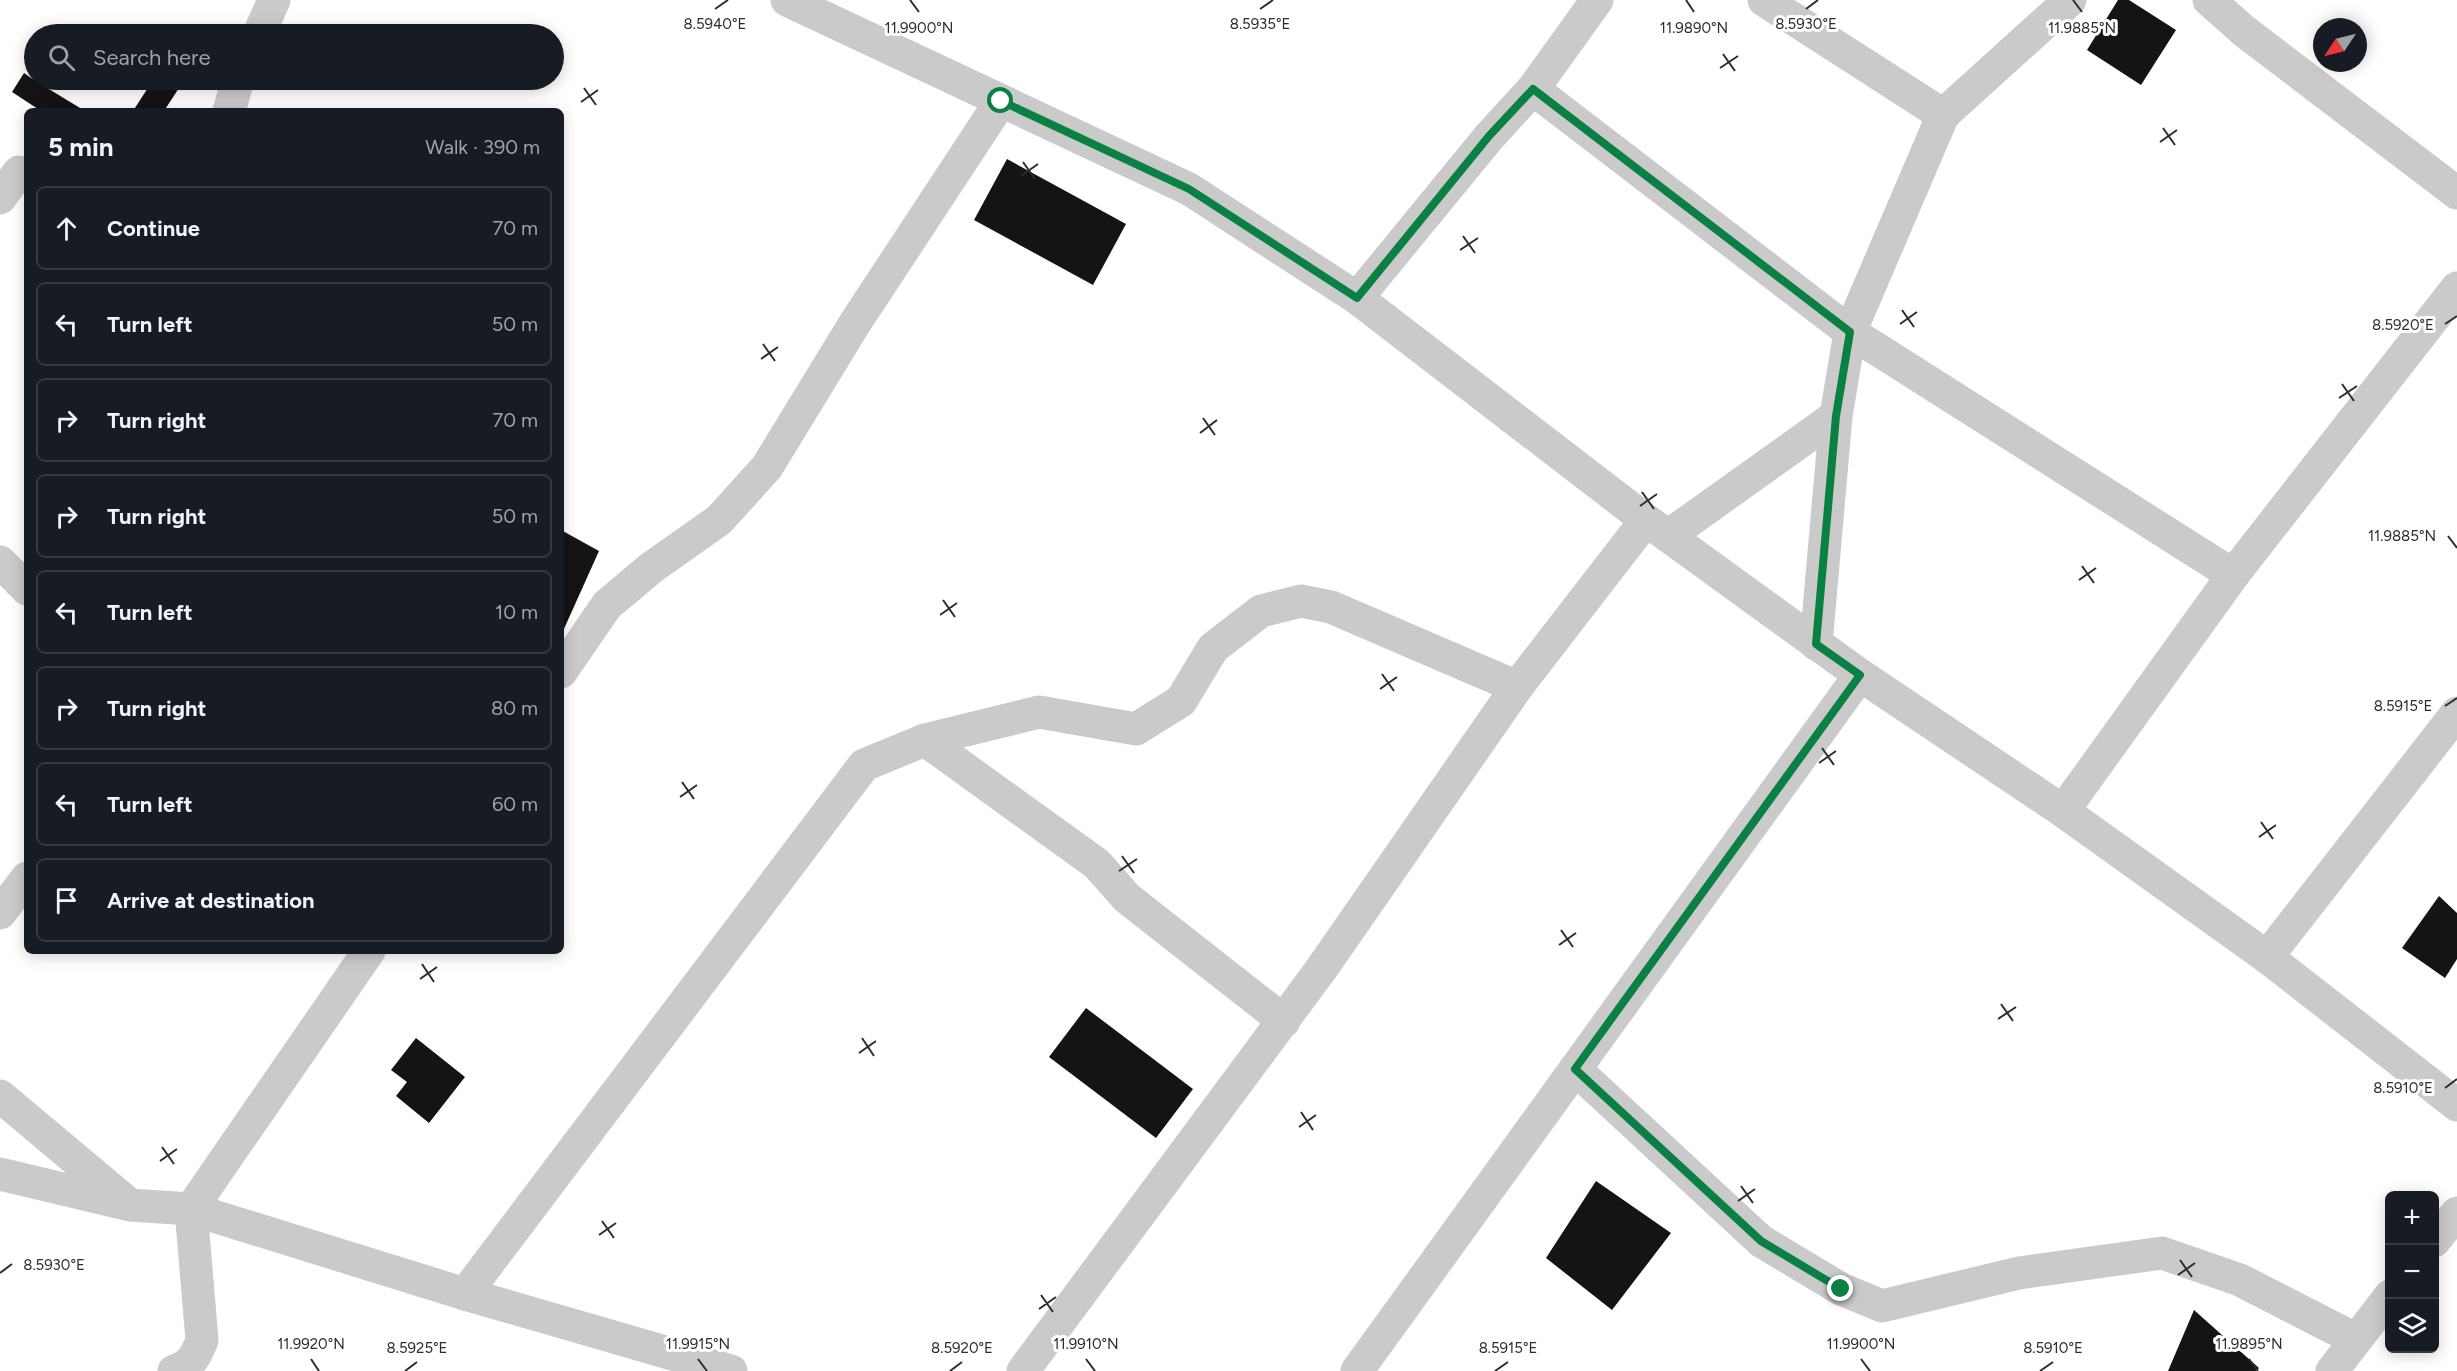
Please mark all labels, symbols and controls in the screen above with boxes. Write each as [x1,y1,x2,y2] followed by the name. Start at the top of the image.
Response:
[684,15,746,33] text: 8.5940°E
[1230,15,1290,33] text: 8.5935°E
[1775,15,1837,33] text: 8.5930°E
[2313,18,2367,72] north arrow
[885,19,953,37] text: 11.9900°N
[1660,19,1728,37] text: 11.9890°N
[2048,19,2116,37] text: 11.9885°N
[24,24,564,90] search box
[45,41,78,74] icon: search
[93,44,211,71] text: Search here
[987,87,1013,113] route start
[48,131,114,163] text: 5 min
[425,135,540,159] text: Walk · 390 m
[50,212,83,245] icon: ahead
[107,215,200,242] text: Continue
[492,216,538,240] text: 70 m
[50,308,83,341] icon: left
[107,311,193,338] text: Turn left
[492,312,538,336] text: 50 m
[2372,316,2434,334] text: 8.5920°E
[50,404,83,437] icon: right
[107,407,206,434] text: Turn right
[492,408,538,432] text: 70 m
[50,500,83,533] icon: right
[107,503,206,530] text: Turn right
[492,504,538,528] text: 50 m
[2368,527,2436,545] text: 11.9885°N
[50,596,83,629] icon: left
[107,599,193,626] text: Turn left
[495,600,538,624] text: 10 m
[50,692,83,725] icon: right
[107,695,206,722] text: Turn right
[491,696,538,720] text: 80 m
[2374,697,2432,715] text: 8.5915°E
[50,788,83,821] icon: left
[107,791,193,818] text: Turn left
[492,792,538,816] text: 60 m
[50,884,83,917] icon: arrive
[107,887,315,914] text: Arrive at destination
[2373,1079,2433,1097] text: 8.5910°E
[2385,1191,2439,1353] map controls
[2385,1191,2439,1245] button: +
[2385,1245,2439,1299] button: −
[23,1256,85,1274] text: 8.5930°E
[1827,1275,1853,1301] route end
[2385,1299,2439,1353] button: layers
[277,1335,345,1353] text: 11.9920°N
[666,1335,730,1353] text: 11.9915°N
[1053,1335,1119,1353] text: 11.9910°N
[1827,1335,1895,1353] text: 11.9900°N
[2215,1335,2283,1353] text: 11.9895°N
[387,1339,447,1357] text: 8.5925°E
[931,1339,993,1357] text: 8.5920°E
[1479,1339,1537,1357] text: 8.5915°E
[2023,1339,2083,1357] text: 8.5910°E

